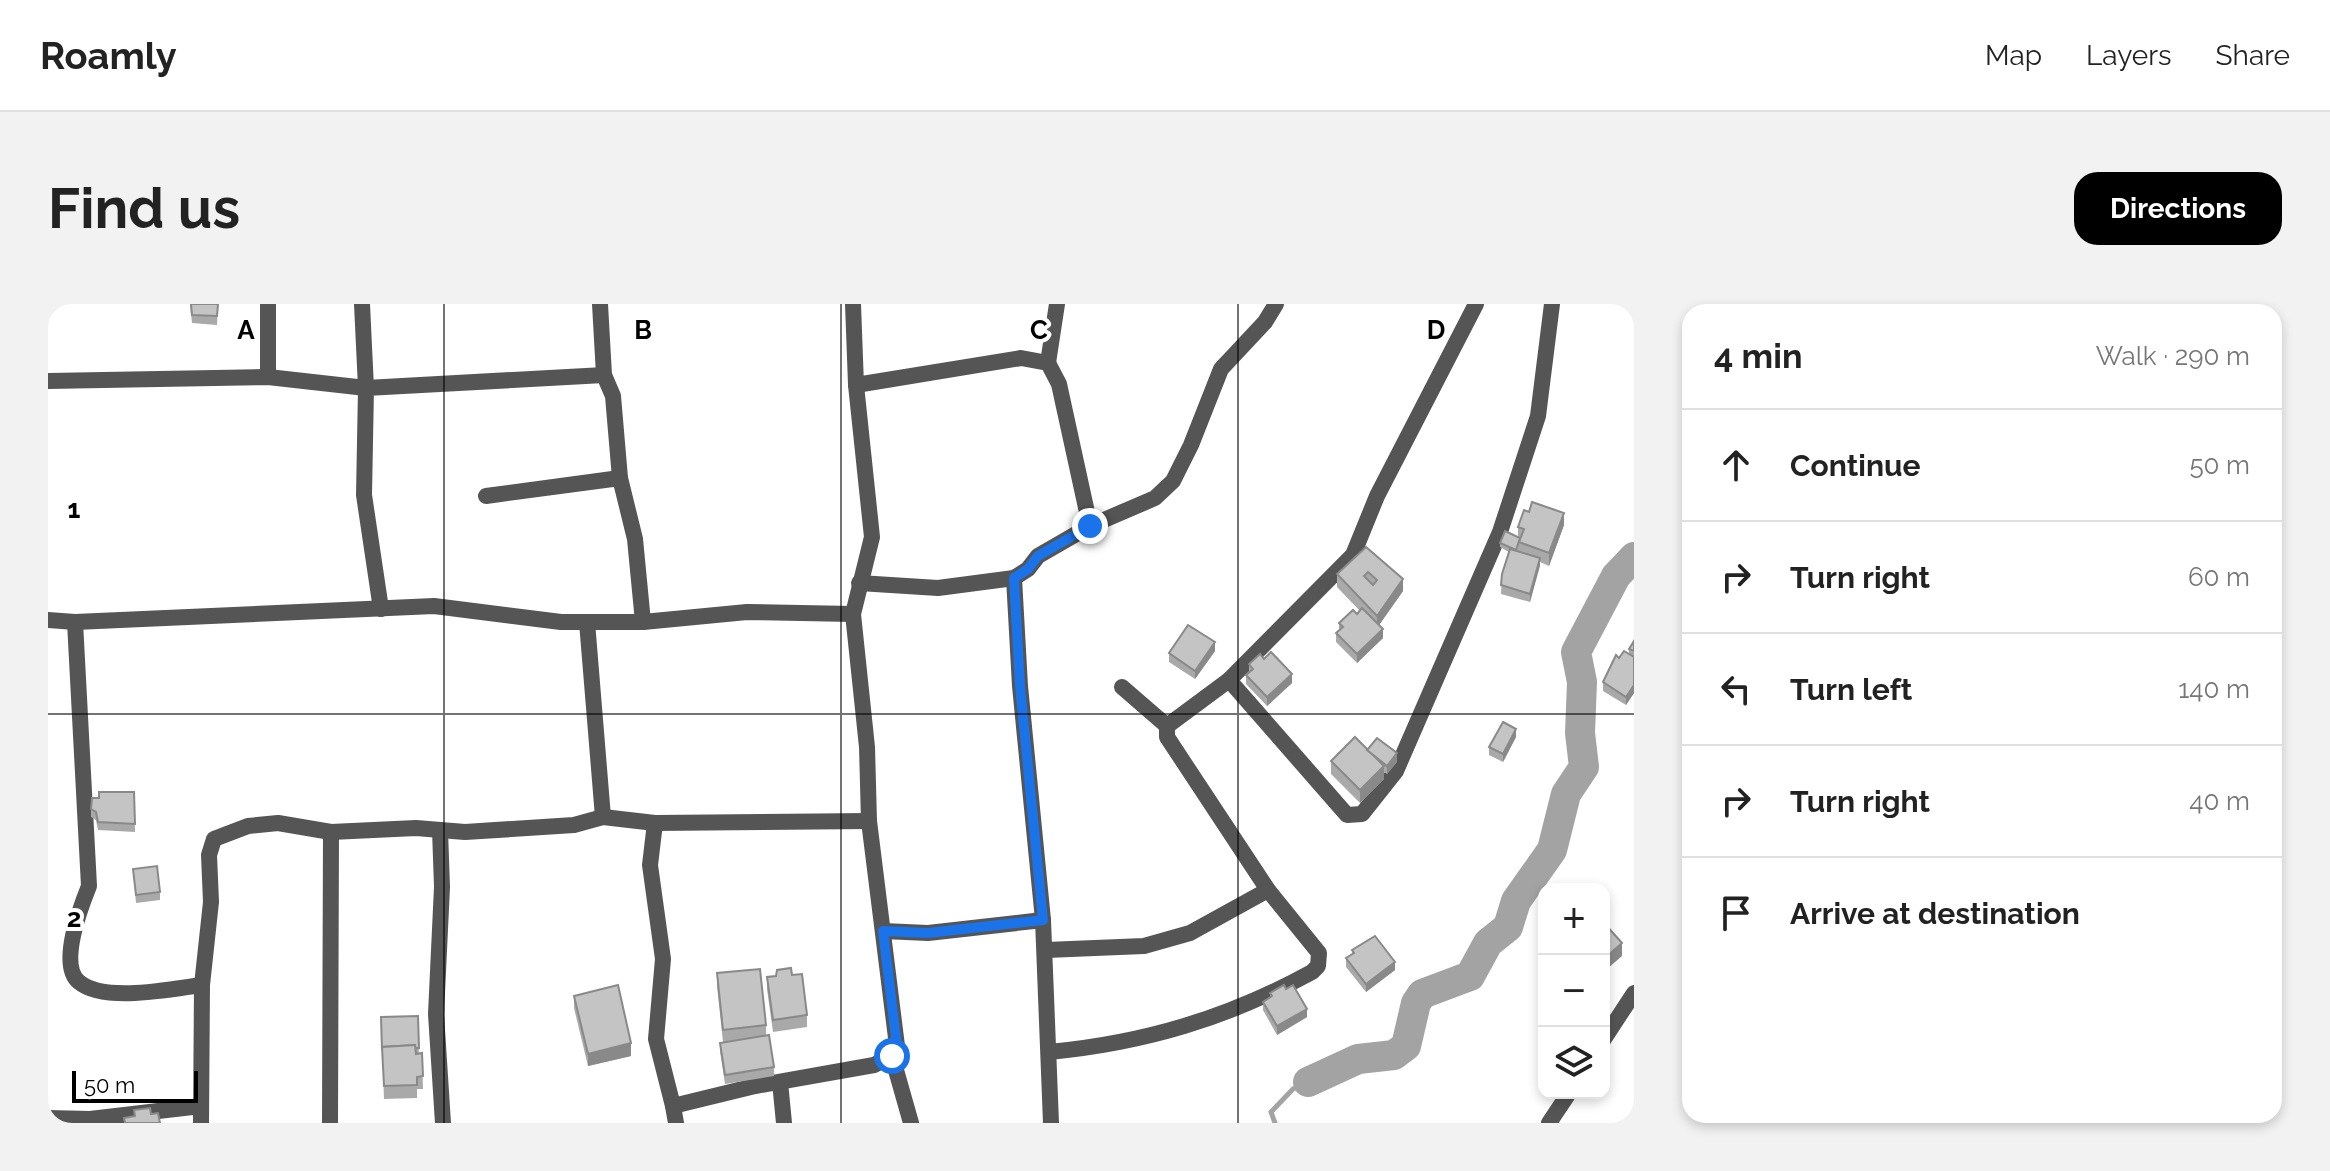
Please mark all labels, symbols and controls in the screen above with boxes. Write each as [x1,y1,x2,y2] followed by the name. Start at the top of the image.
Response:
[40,33,177,78] text: Roamly
[1985,39,2042,72] text: Map
[2086,39,2172,72] text: Layers
[2216,39,2290,72] text: Share
[2074,172,2282,245] button: Directions
[48,175,240,241] text: Find us
[237,315,255,345] text: A
[634,315,652,345] text: B
[1030,315,1048,345] text: C
[1427,315,1445,345] text: D
[1714,336,1802,376] text: 4 min
[2096,341,2250,371] text: Walk · 290 m
[1714,443,1758,487] icon: ahead
[1790,448,1921,483] text: Continue
[2189,450,2250,480] text: 50 m
[68,494,81,524] text: 1
[1072,508,1108,544] route end
[1714,555,1758,599] icon: right
[1790,560,1930,595] text: Turn right
[2188,562,2250,592] text: 60 m
[1714,667,1758,711] icon: left
[1790,672,1912,707] text: Turn left
[2178,674,2250,704] text: 140 m
[1714,779,1758,823] icon: right
[1790,784,1930,819] text: Turn right
[2189,786,2250,816] text: 40 m
[1538,883,1610,1099] map controls
[1538,883,1610,955] button: +
[1714,891,1758,935] icon: arrive
[1790,896,2080,931] text: Arrive at destination
[67,903,81,933] text: 2
[1538,955,1610,1027] button: −
[1538,1027,1610,1099] button: layers
[874,1038,910,1074] route start
[72,1067,198,1103] scale bar
[84,1072,135,1098] text: 50 m

